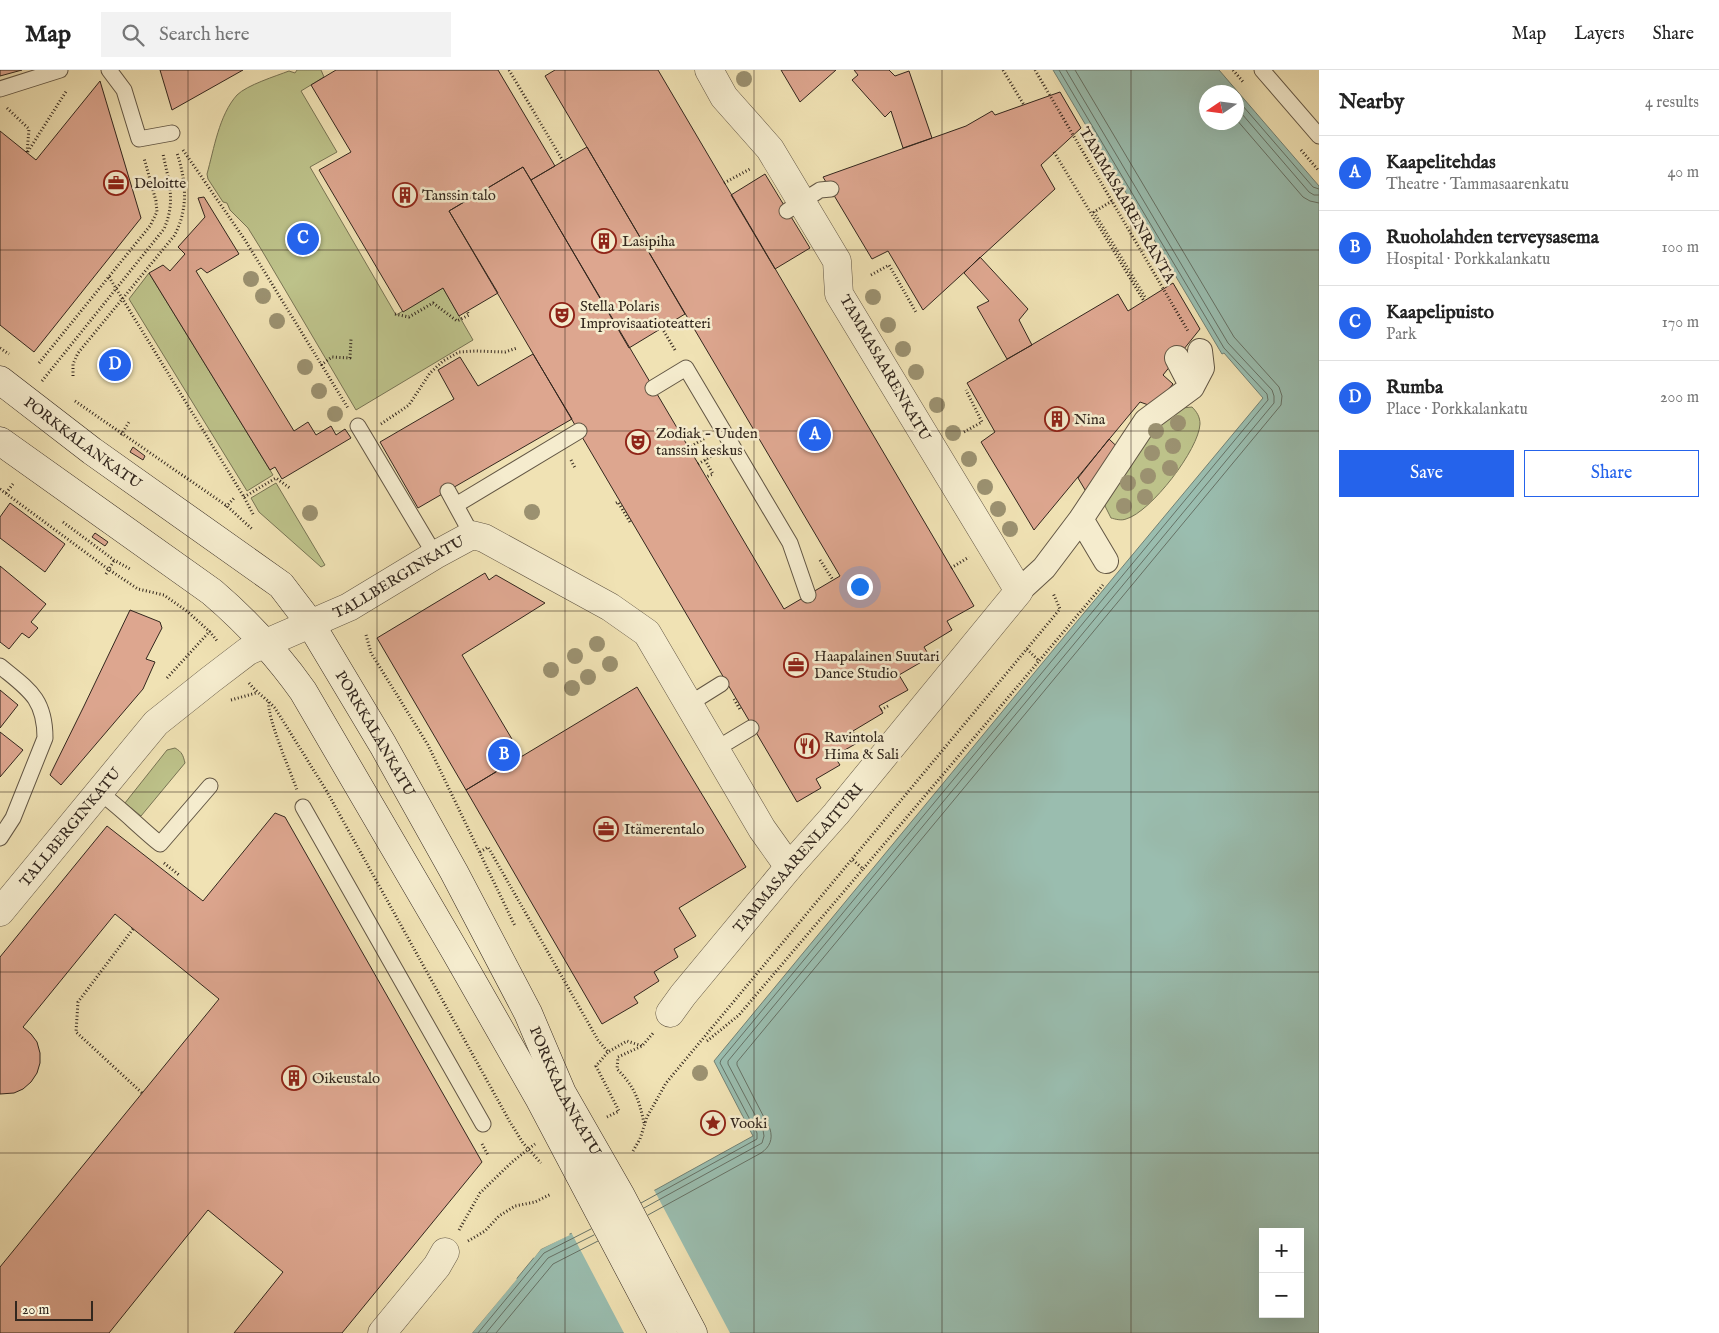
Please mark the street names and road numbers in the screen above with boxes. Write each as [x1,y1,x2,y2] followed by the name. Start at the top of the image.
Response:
[1075,124,1180,287] street label: TAMMASAARENRANTA
[835,291,935,445] street label: TAMMASAARENKATU
[20,393,146,493] street label: PORKKALANKATU
[330,531,468,622] street label: TALLBERGINKATU
[331,667,419,800] street label: PORKKALANKATU
[15,763,125,891] street label: TALLBERGINKATU
[729,779,867,937] street label: TAMMASAARENLAITURI
[525,1023,605,1159] street label: PORKKALANKATU

